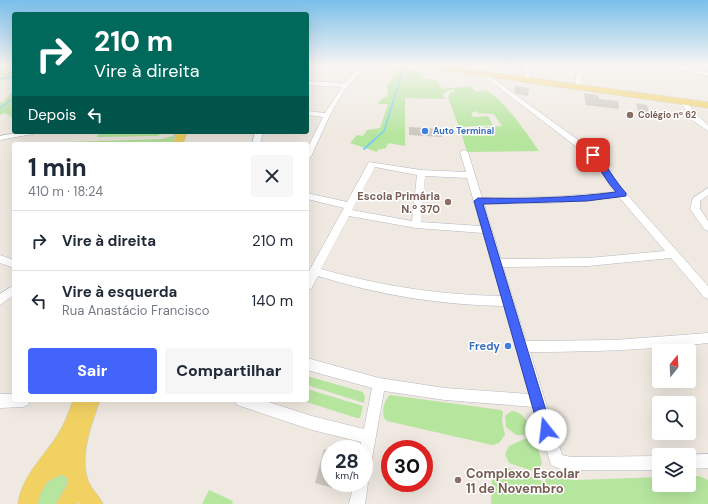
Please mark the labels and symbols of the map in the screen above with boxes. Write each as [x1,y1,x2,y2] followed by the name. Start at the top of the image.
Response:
[638,109,696,121] place label: Colégio nº 62
[625,110,635,120] marker: Colégio nº 62
[433,125,494,137] place label: Auto Terminal
[420,126,430,136] marker: Auto Terminal
[576,138,610,172] pin
[357,189,440,216] place label: Escola Primária N.º 370
[443,197,453,207] marker: Escola Primária N.º 370
[469,339,500,353] place label: Fredy
[503,341,513,351] marker: Fredy
[652,344,696,388] north arrow
[525,409,567,451] position arrow
[381,440,433,492] speed limit sign: 30
[466,465,581,497] place label: Complexo Escolar 11 de Novembro
[453,475,463,485] marker: Complexo Escolar 11 de Novembro

